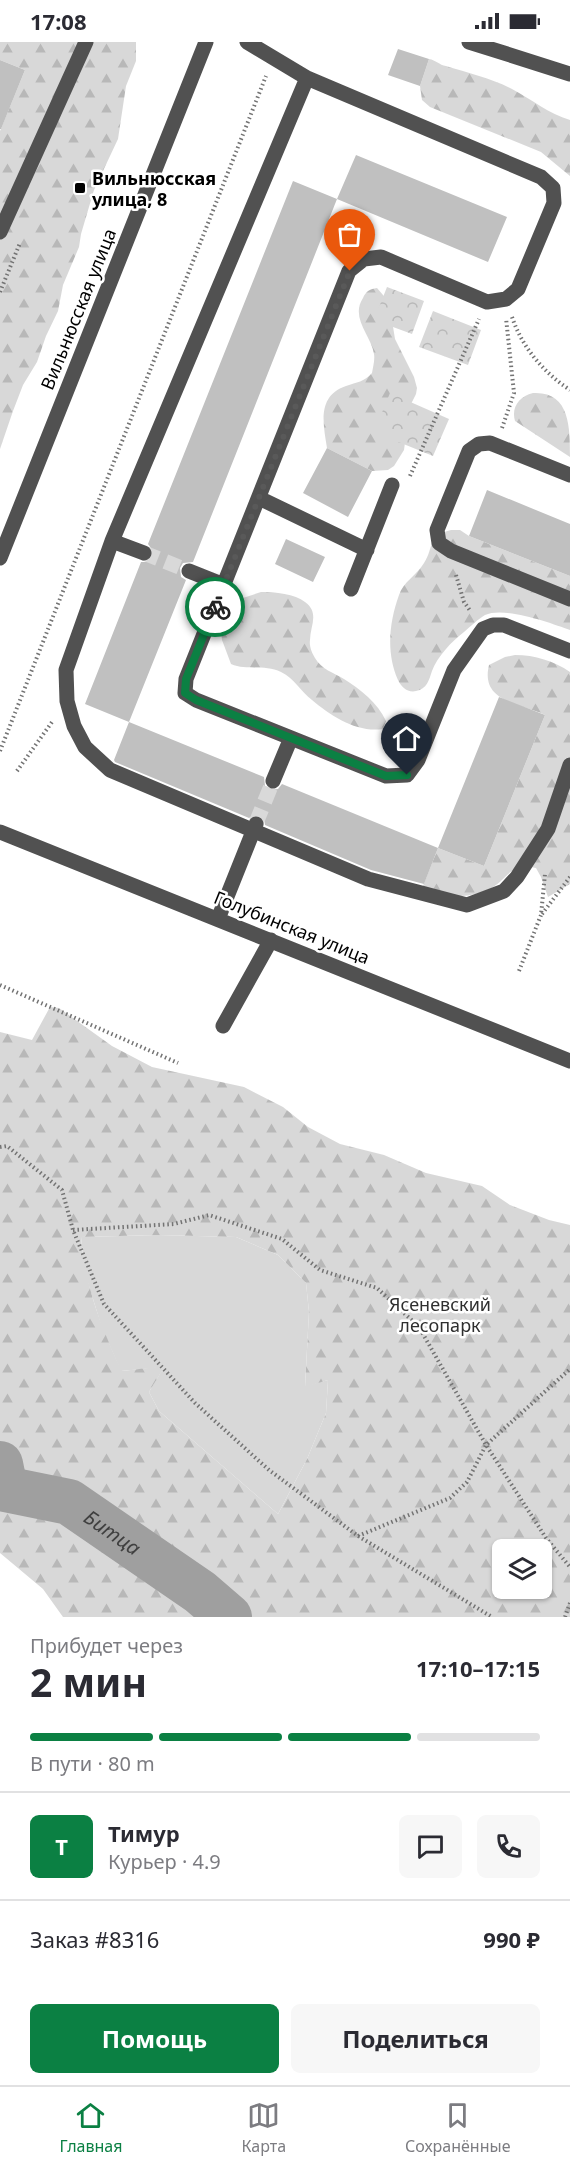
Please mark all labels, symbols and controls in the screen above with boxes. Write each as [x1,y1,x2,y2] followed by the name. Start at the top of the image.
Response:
[30,6,87,36] text: 17:08
[91,166,216,211] place label: Вильнюсская улица, 8
[73,181,87,195] marker: Вильнюсская улица, 8
[324,209,375,271] pin
[333,218,366,251] icon: bag
[35,225,121,393] street label: Вильнюсская улица
[185,577,245,637] courier
[199,591,232,624] icon: bike
[381,713,432,775] pin
[390,722,423,755] icon: home
[211,885,373,969] street label: Голубинская улица
[389,1292,491,1337] park label: Ясеневский лесопарк
[79,1503,146,1561] water label: Битца
[492,1539,552,1599] map controls
[492,1539,552,1599] button: layers
[30,1632,183,1659] text: Прибудет через
[416,1653,540,1683] text: 17:10–17:15
[30,1655,147,1708] text: 2 мин
[30,1750,155,1777] text: В пути · 80 m
[399,1815,462,1878] button: chat
[477,1815,540,1878] button: phone
[108,1818,180,1848] text: Тимур
[55,1831,68,1861] text: Т
[108,1848,221,1875] text: Курьер · 4.9
[30,1924,159,1954] text: Заказ #8316
[483,1924,540,1954] text: 990 ₽
[30,2004,279,2073] button: Помощь
[291,2004,540,2073] button: Поделиться
[59,2099,122,2157] tab: Главная
[241,2099,286,2157] tab: Карта
[405,2099,510,2157] tab: Сохранённые

